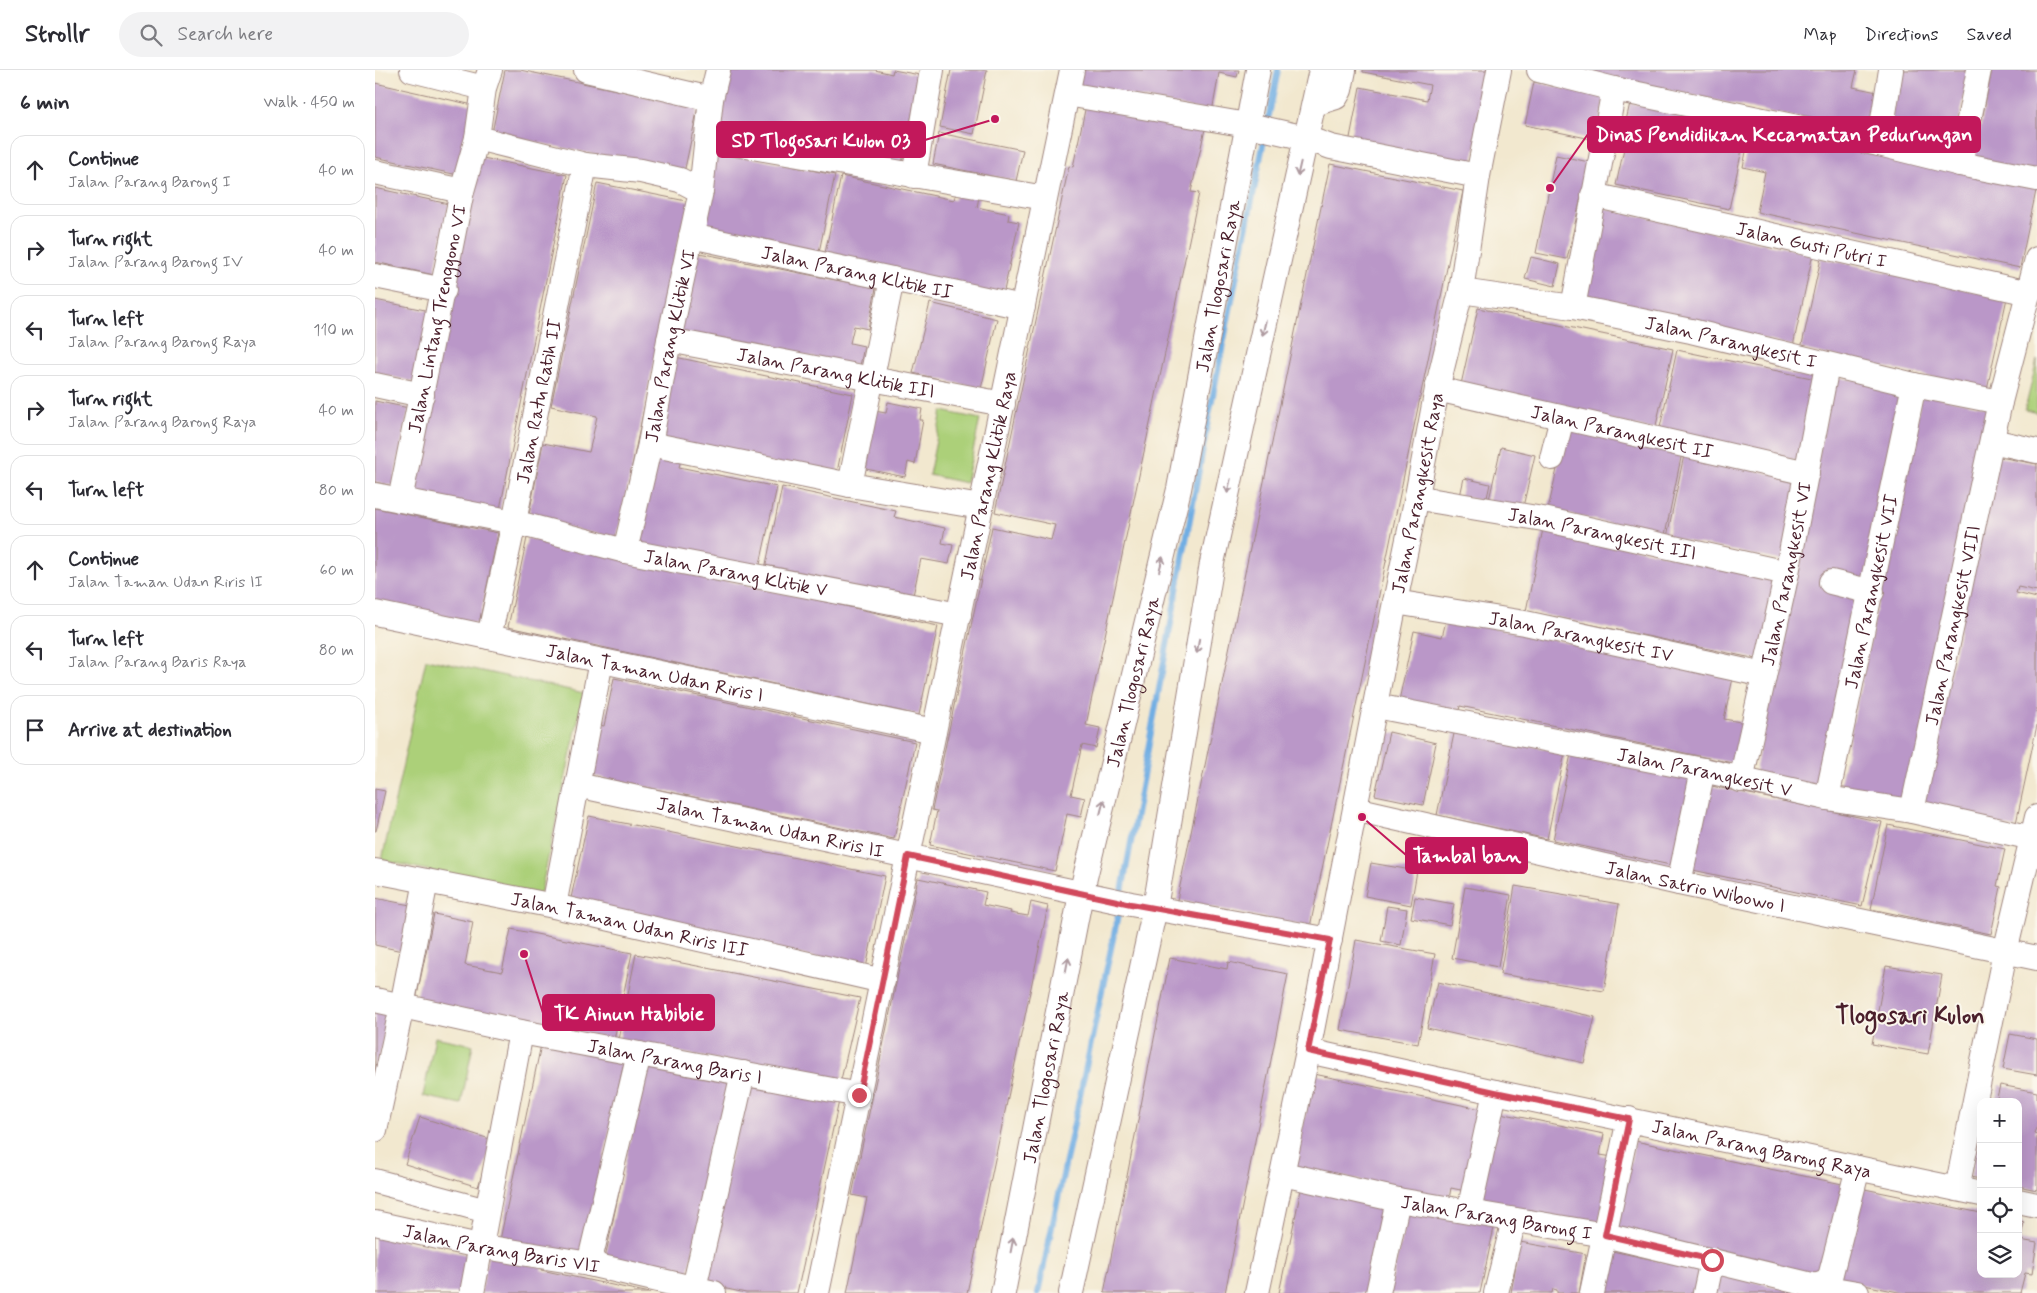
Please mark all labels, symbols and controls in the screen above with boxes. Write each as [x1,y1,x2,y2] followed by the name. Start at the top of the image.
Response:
[119,12,469,57] search box
[25,19,89,50] text: Strollr
[137,21,165,49] icon: search
[177,22,273,47] text: Search here
[1804,23,1837,47] text: Map
[1865,23,1939,47] text: Directions
[1967,23,2012,47] text: Saved
[20,89,70,117] text: 6 min
[264,92,355,113] text: Walk · 450 m
[1588,117,1980,152] callout: Dinas Pendidikan Kecamatan Pedurungan
[717,122,925,157] callout: SD Tlogosari Kulon 03
[1596,122,1972,149] text: Dinas Pendidikan Kecamatan Pedurungan
[732,128,911,157] text: SD Tlogosari Kulon 03
[68,147,139,172] text: Continue
[21,156,49,184] icon: ahead
[318,160,354,181] text: 40 m
[1294,160,1303,176] one-way arrow
[68,172,231,193] text: Jalan Parang Barong I
[1190,197,1247,375] street label: Jalan Tlogosari Raya
[403,202,473,436] street label: Jalan Lintang Trenggono VI
[1733,217,1889,275] street label: Jalan Gusti Putri I
[68,227,152,252] text: Turn right
[21,236,49,264] icon: right
[318,240,354,261] text: 40 m
[759,240,955,306] street label: Jalan Parang Klitik II
[640,247,702,445] street label: Jalan Parang Klitik VI
[68,252,243,273] text: Jalan Parang Barong IV
[68,307,144,332] text: Turn left
[1643,311,1819,375] street label: Jalan Parangkesit I
[21,316,49,344] icon: left
[511,317,568,486] street label: Jalan Ratu Ratih II
[1259,319,1268,335] one-way arrow
[313,320,354,341] text: 110 m
[68,332,256,353] text: Jalan Parang Barong Raya
[735,342,937,405] street label: Jalan Parang Klitik III
[955,369,1023,583] street label: Jalan Parang Klitik Raya
[68,387,152,412] text: Turn right
[1386,391,1450,596] street label: Jalan Parangkesit Raya
[21,396,49,424] icon: right
[318,400,354,421] text: 40 m
[1528,400,1716,465] street label: Jalan Parangkesit II
[68,412,256,433] text: Jalan Parang Barong Raya
[21,476,49,504] icon: left
[68,478,144,503] text: Turn left
[1224,478,1233,494] one-way arrow
[319,480,354,501] text: 80 m
[1756,480,1818,669] street label: Jalan Parangkesit VI
[1839,492,1905,692] street label: Jalan Parangkesit VII
[1506,502,1699,567] street label: Jalan Parangkesit III
[1920,523,1987,728] street label: Jalan Parangkesit VIII
[641,544,829,604] street label: Jalan Parang Klitik V
[68,547,139,572] text: Continue
[21,556,49,584] icon: ahead
[1157,556,1166,572] one-way arrow
[320,560,354,581] text: 60 m
[68,572,263,593] text: Jalan Taman Udan Riris II
[1101,593,1167,770] street label: Jalan Tlogosari Raya
[1487,606,1675,669] street label: Jalan Parangkesit IV
[68,627,144,652] text: Turn left
[21,636,49,664] icon: left
[1193,637,1203,653] one-way arrow
[543,638,766,709] street label: Jalan Taman Udan Riris I
[319,640,354,661] text: 80 m
[68,652,247,673] text: Jalan Parang Baris Raya
[21,716,49,744] icon: arrive
[68,718,232,743] text: Arrive at destination
[1615,742,1794,804] street label: Jalan Parangkesit V
[654,791,886,865] street label: Jalan Taman Udan Riris II
[1098,799,1107,815] one-way arrow
[1406,838,1527,873] callout: Tambal ban
[1413,843,1521,870] text: Tambal ban
[1603,856,1787,919] street label: Jalan Satrio Wibowo I
[508,887,750,964] street label: Jalan Taman Udan Riris III
[1063,958,1072,974] one-way arrow
[1018,988,1076,1166] street label: Jalan Tlogosari Raya
[543,995,714,1030] callout: TK Ainun Habibie
[554,1001,704,1028] text: TK Ainun Habibie
[1835,1001,1985,1035] district label: Tlogosari Kulon
[585,1034,764,1091] street label: Jalan Parang Baris I
[848,1084,871,1107] route end
[1977,1098,2022,1278] map controls
[1977,1098,2022,1143] button: +
[1649,1114,1874,1185] street label: Jalan Parang Barong Raya
[1977,1143,2022,1188] button: −
[1977,1188,2022,1233] button: locate
[1399,1190,1594,1247] street label: Jalan Parang Barong I
[401,1219,602,1280] street label: Jalan Parang Baris VII
[1977,1233,2022,1278] button: layers
[1008,1238,1017,1254] one-way arrow
[1701,1249,1724,1272] route start

